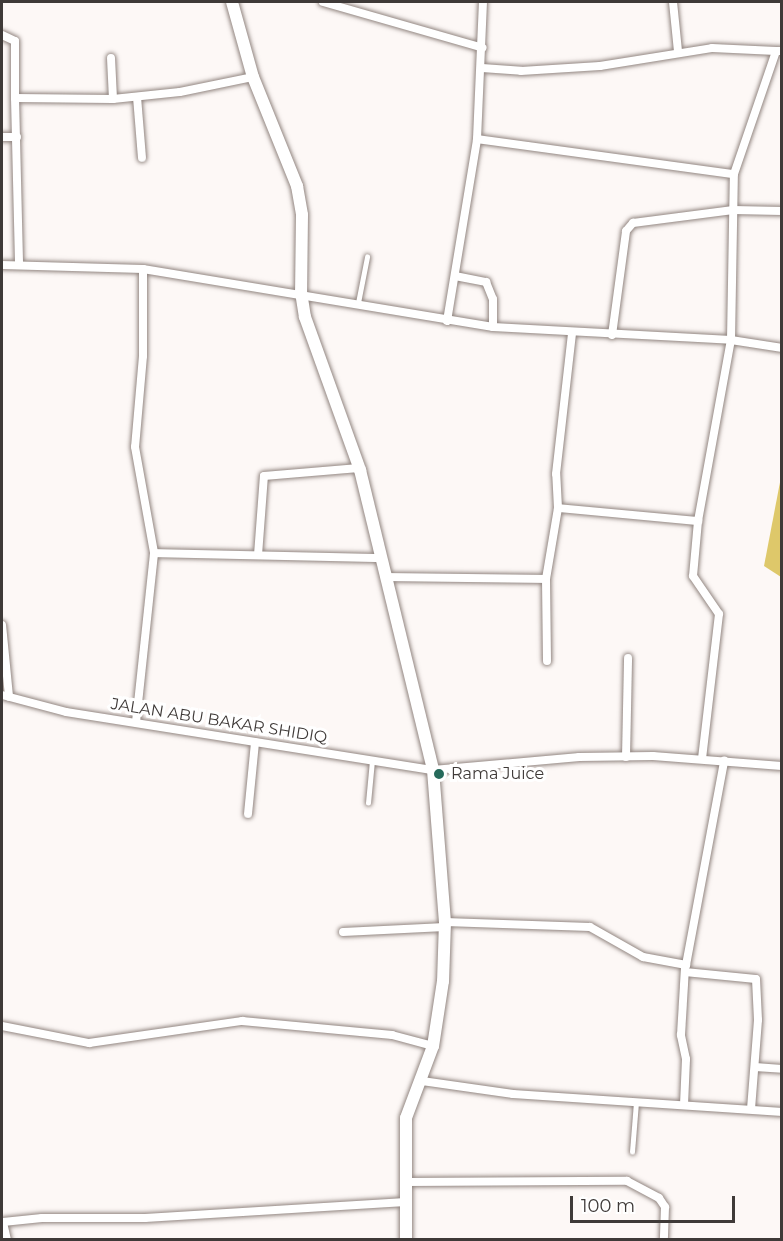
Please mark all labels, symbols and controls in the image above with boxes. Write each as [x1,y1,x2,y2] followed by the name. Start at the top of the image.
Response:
[110,694,328,748] street label: JALAN ABU BAKAR SHIDIQ
[451,764,544,784] place label: Rama Juice
[432,767,446,781] marker: Rama Juice
[573,1184,738,1222] scale bar
[581,1195,635,1217] text: 100 m

